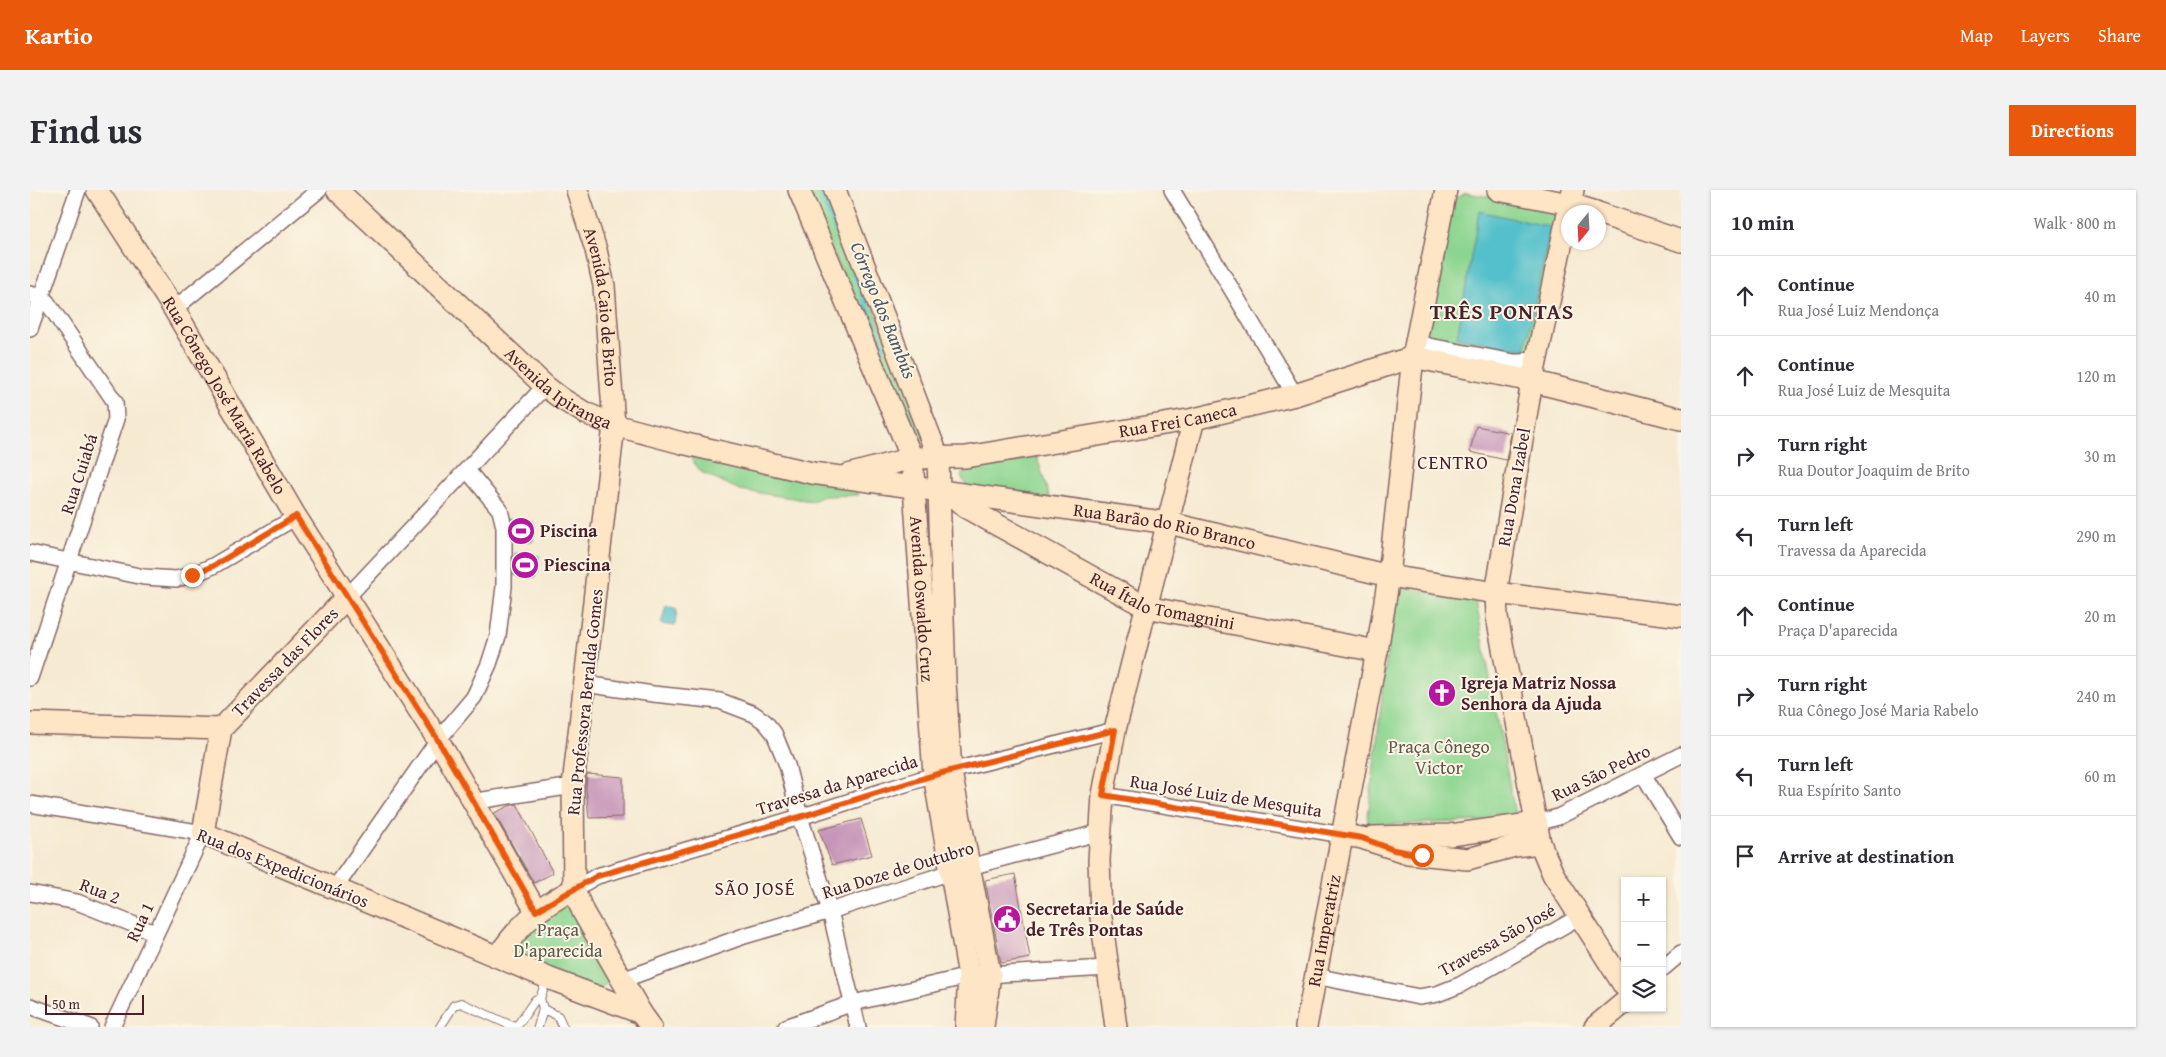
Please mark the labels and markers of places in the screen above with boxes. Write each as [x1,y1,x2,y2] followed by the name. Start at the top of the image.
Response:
[506,516,536,546] sports icon: Piscina
[540,517,598,544] place label: Piscina
[510,550,540,580] sports icon: Piescina
[544,551,611,578] place label: Piescina
[1461,669,1617,717] place label: Igreja Matriz Nossa Senhora da Ajuda
[1427,678,1457,708] church icon: Igreja Matriz Nossa Senhora da Ajuda
[1026,895,1184,943] place label: Secretaria de Saúde de Três Pontas
[992,904,1022,934] public building icon: Secretaria de Saúde de Três Pontas

